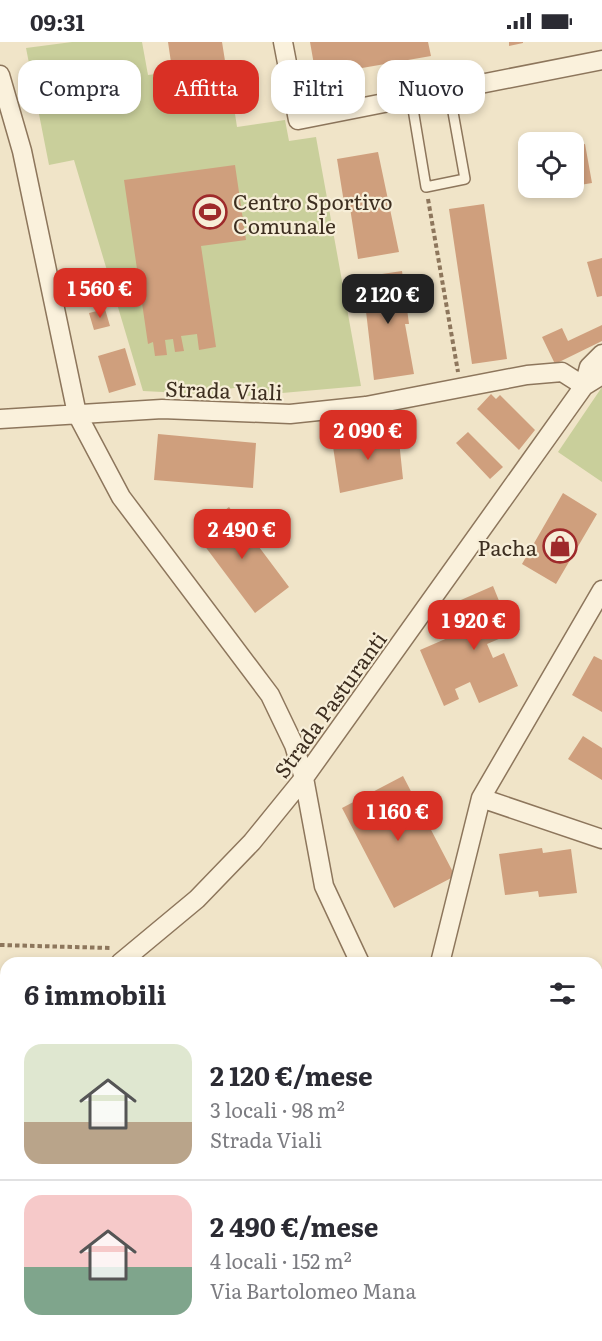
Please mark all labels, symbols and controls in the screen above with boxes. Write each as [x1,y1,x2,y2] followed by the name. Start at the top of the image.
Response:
[30,5,85,38] text: 09:31
[18,60,141,114] chip: Compra
[153,60,259,114] chip: Affitta
[271,60,365,114] chip: Filtri
[377,60,485,114] chip: Nuovo
[518,132,584,198] map controls
[518,132,584,198] button: locate
[233,185,393,240] place label: Centro Sportivo Comunale
[192,194,228,230] sports icon: Centro Sportivo Comunale
[45,268,155,319] pin: 1 560 €
[67,272,133,302] text: 1 560 €
[333,274,443,325] pin: 2 120 €
[356,278,420,308] text: 2 120 €
[165,371,283,407] street label: Strada Viali
[313,410,423,461] pin: 2 090 €
[334,414,402,444] text: 2 090 €
[187,509,297,560] pin: 2 490 €
[208,513,276,543] text: 2 490 €
[542,528,578,564] shop icon: Pacha
[478,531,538,562] place label: Pacha
[419,600,529,651] pin: 1 920 €
[442,604,506,634] text: 1 920 €
[265,624,393,784] street label: Strada Pasturanti
[343,791,453,842] pin: 1 160 €
[367,795,429,825] text: 1 160 €
[24,974,166,1013] text: 6 immobili
[546,977,579,1010] icon: filters
[210,1055,373,1094] text: 2 120 €/mese
[72,1068,144,1140] icon: home
[210,1094,345,1124] text: 3 locali · 98 m²
[210,1124,322,1154] text: Strada Viali
[210,1206,379,1245] text: 2 490 €/mese
[72,1219,144,1291] icon: home
[210,1245,352,1275] text: 4 locali · 152 m²
[210,1275,416,1305] text: Via Bartolomeo Mana

